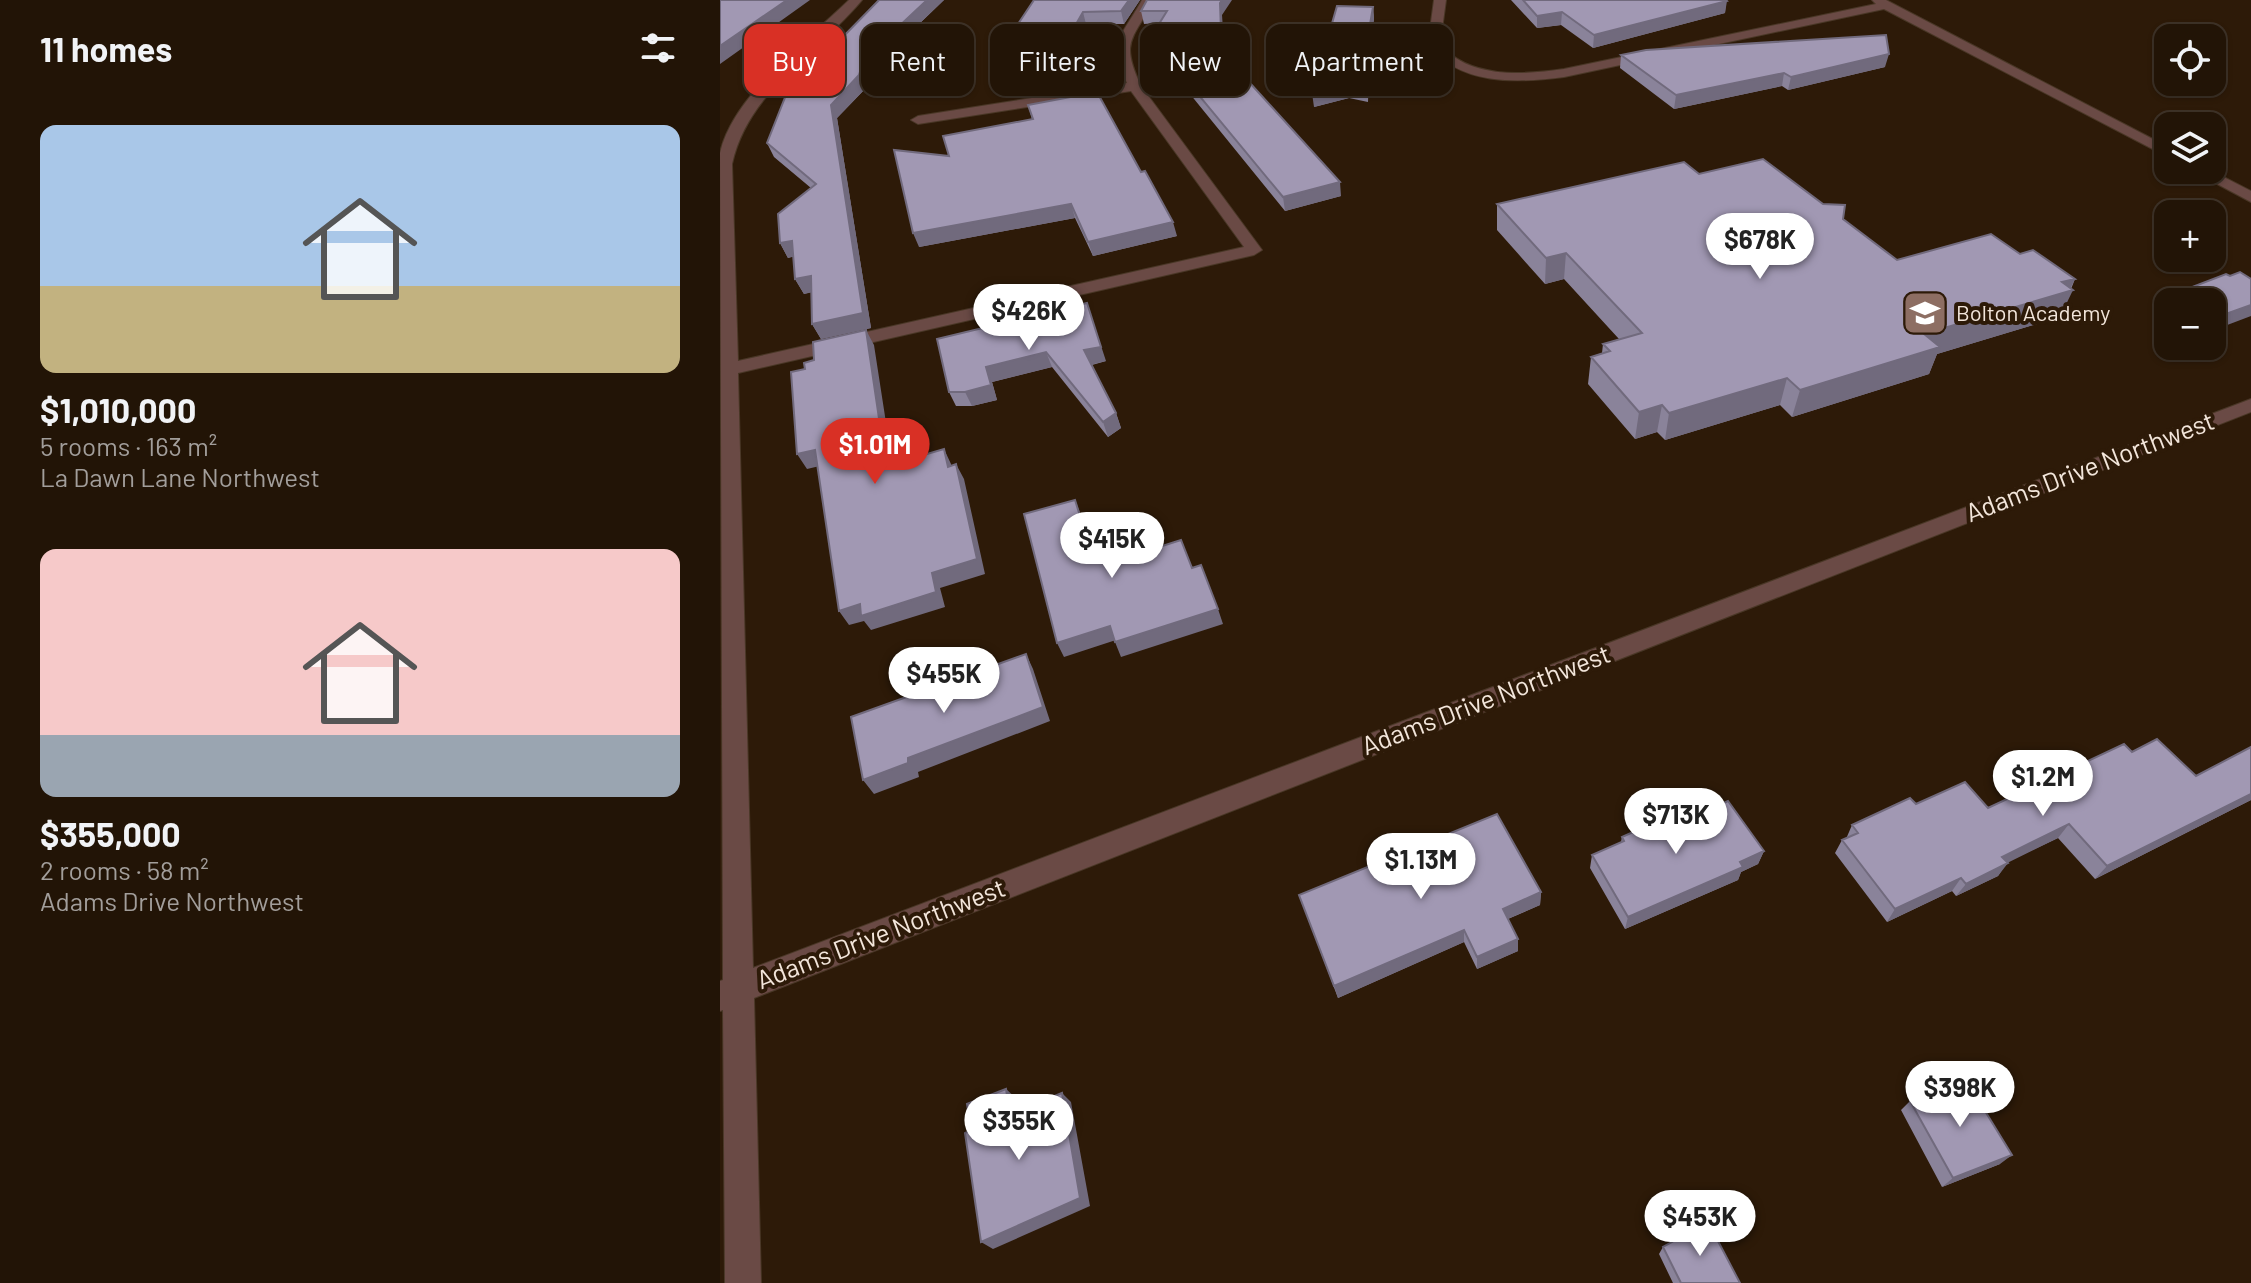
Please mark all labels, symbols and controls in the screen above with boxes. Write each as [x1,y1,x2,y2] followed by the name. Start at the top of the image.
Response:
[744,24,845,96] chip: Buy
[861,24,974,96] chip: Rent
[990,24,1124,96] chip: Filters
[1140,24,1250,96] chip: New
[1266,24,1453,96] chip: Apartment
[2154,24,2226,360] map controls
[2154,24,2226,96] button: locate
[636,26,680,70] icon: filters
[40,28,172,69] text: 11 homes
[2154,112,2226,184] button: layers
[288,177,432,321] icon: home
[2154,200,2226,272] button: +
[1704,213,1816,281] pin: $678K
[1724,223,1796,254] text: $678K
[973,284,1085,352] pin: $426K
[2154,288,2226,360] button: −
[1901,289,1949,337] school or university icon: Bolton Academy
[991,294,1067,325] text: $426K
[1956,299,2110,325] place label: Bolton Academy
[40,389,196,430] text: $1,010,000
[1961,404,2218,527] street label: Adams Drive Northwest
[810,418,940,486] pin: $1.01M
[839,428,911,459] text: $1.01M
[40,430,217,461] text: 5 rooms · 163 m²
[40,461,320,492] text: La Dawn Lane Northwest
[1056,512,1168,580] pin: $415K
[1078,522,1146,553] text: $415K
[288,601,432,745] icon: home
[1357,637,1614,760] street label: Adams Drive Northwest
[888,647,1000,715] pin: $455K
[907,657,981,688] text: $455K
[1987,750,2099,818] pin: $1.2M
[2011,760,2075,791] text: $1.2M
[1620,788,1732,856] pin: $713K
[1642,798,1710,829] text: $713K
[40,813,181,854] text: $355,000
[1356,833,1486,901] pin: $1.13M
[1385,843,1457,874] text: $1.13M
[40,854,209,885] text: 2 rooms · 58 m²
[752,871,1009,994] street label: Adams Drive Northwest
[40,885,304,916] text: Adams Drive Northwest
[1904,1061,2016,1129] pin: $398K
[1923,1071,1997,1102] text: $398K
[963,1094,1075,1162] pin: $355K
[982,1104,1056,1135] text: $355K
[1644,1190,1756,1258] pin: $453K
[1663,1200,1737,1231] text: $453K

